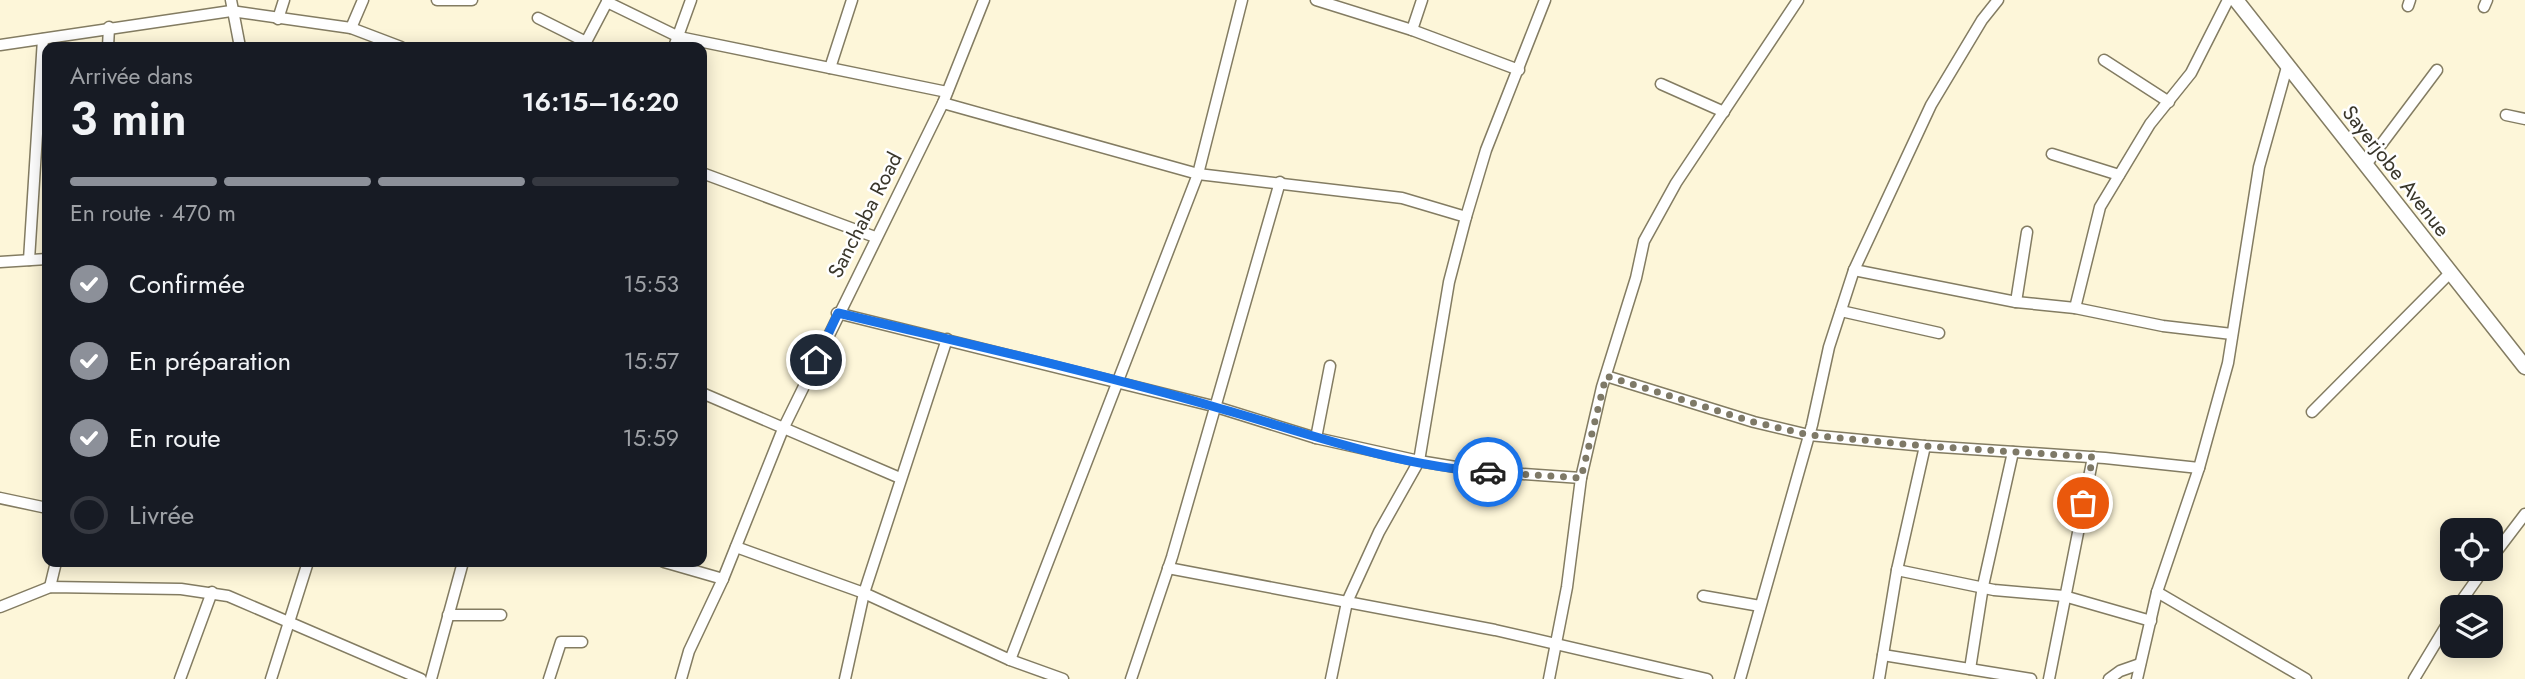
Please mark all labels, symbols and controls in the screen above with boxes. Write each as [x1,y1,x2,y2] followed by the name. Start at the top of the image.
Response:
[70,59,193,93] text: Arrivée dans
[522,83,679,121] text: 16:15–16:20
[70,86,187,152] text: 3 min
[2335,99,2457,243] street label: Sayerjobe Avenue
[820,147,910,283] street label: Sanchaba Road
[70,196,236,230] text: En route · 470 m
[70,265,108,303] icon: check
[129,265,245,303] text: Confirmée
[623,267,679,301] text: 15:53
[786,330,846,390] pin
[797,341,835,379] icon: home
[70,342,108,380] icon: check
[129,342,291,380] text: En préparation
[624,344,679,378] text: 15:57
[70,419,108,457] icon: check
[129,419,221,457] text: En route
[623,421,679,455] text: 15:59
[1453,437,1523,507] courier
[1469,453,1507,491] icon: car
[2053,473,2113,533] pin
[2064,484,2102,522] icon: bag
[129,496,194,534] text: Livrée
[2440,518,2503,658] map controls
[2440,518,2503,581] button: locate
[2440,595,2503,658] button: layers

